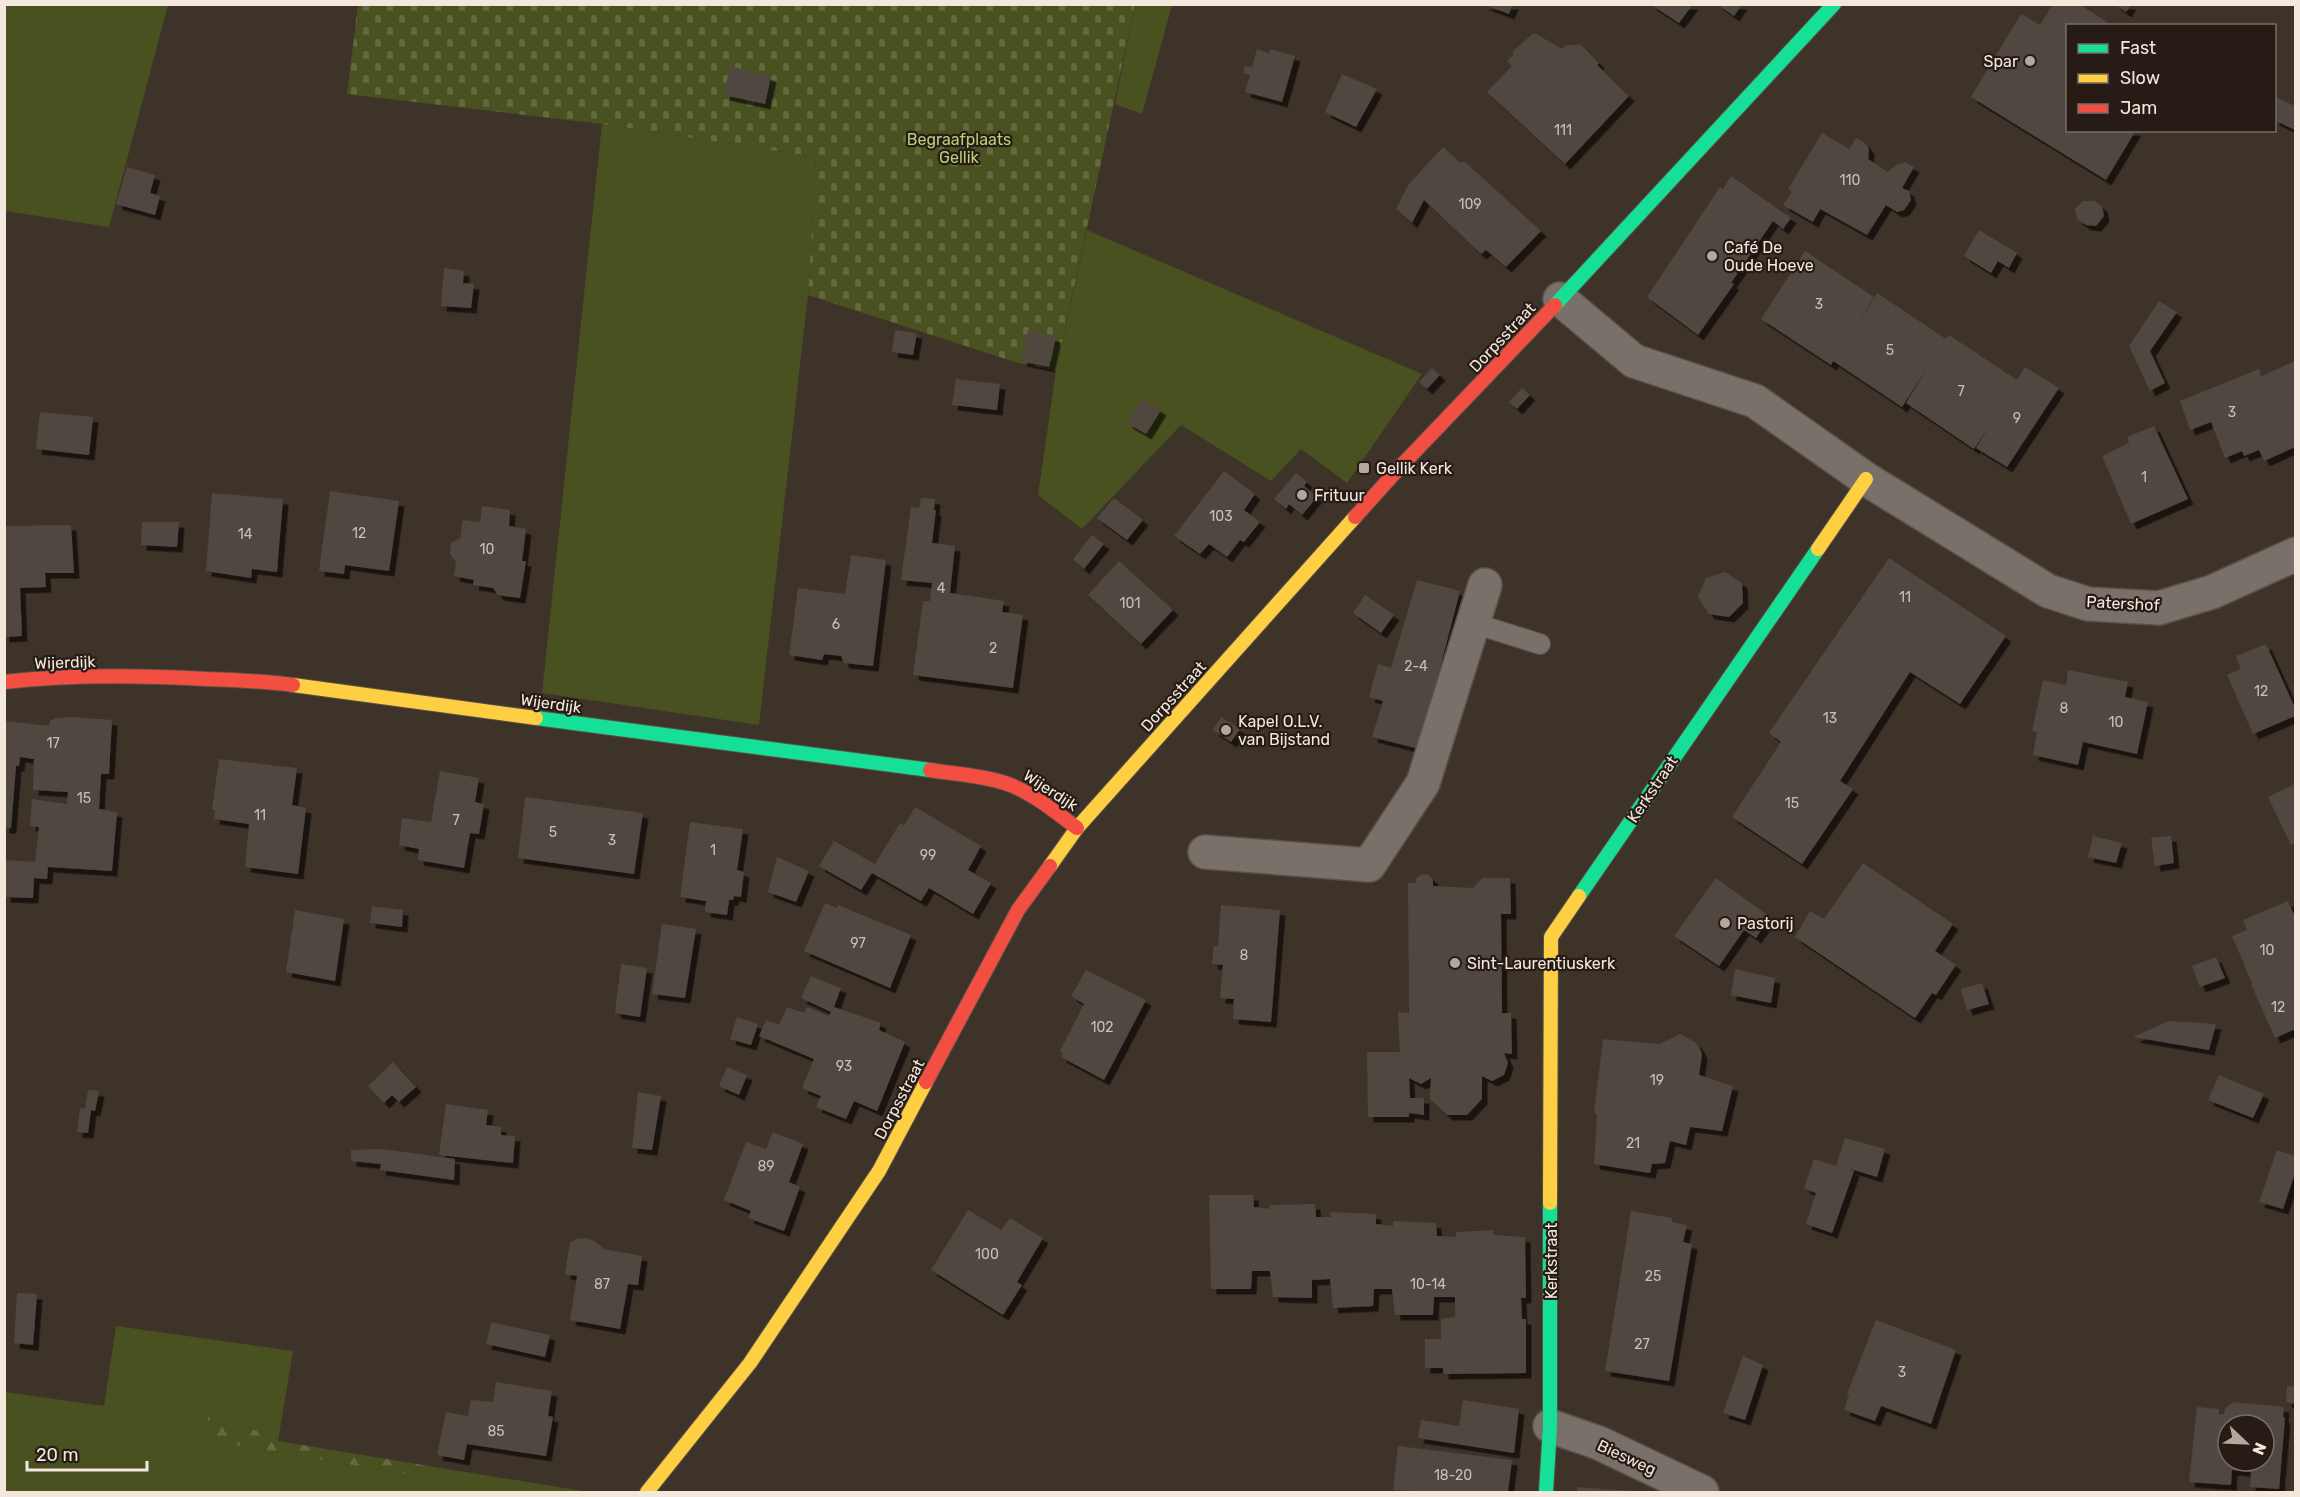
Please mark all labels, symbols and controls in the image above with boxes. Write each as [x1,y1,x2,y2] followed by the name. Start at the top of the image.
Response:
[2066,24,2276,132] legend
[2120,37,2156,59] text: Fast
[1984,52,2018,71] place label: Spar
[2023,54,2037,68] marker: Spar
[2120,67,2160,89] text: Slow
[2120,97,2157,119] text: Jam
[1554,122,1572,139] house number: 111
[907,130,1011,167] park label: Begraafplaats Gellik
[1840,172,1861,189] house number: 110
[1458,196,1482,213] house number: 109
[1724,238,1814,275] place label: Café De Oude Hoeve
[1705,249,1719,263] marker: Café De Oude Hoeve
[1815,296,1823,313] house number: 3
[1465,299,1539,376] street label: Dorpsstraat
[1886,342,1894,359] house number: 5
[1957,383,1965,400] house number: 7
[2228,404,2236,421] house number: 3
[2013,410,2021,427] house number: 9
[1376,459,1453,478] place label: Gellik Kerk
[1357,461,1371,475] marker: Gellik Kerk
[2141,469,2147,486] house number: 1
[1314,486,1365,505] place label: Frituur
[1295,488,1309,502] marker: Frituur
[1209,508,1233,525] house number: 103
[352,525,366,542] house number: 12
[238,526,253,543] house number: 14
[480,541,495,558] house number: 10
[937,580,946,597] house number: 4
[1899,589,1911,606] house number: 11
[2086,592,2161,615] street label: Patershof
[1120,595,1140,612] house number: 101
[832,616,840,633] house number: 6
[989,640,997,657] house number: 2
[34,652,97,673] street label: Wijerdijk
[1137,657,1210,735] street label: Dorpsstraat
[1404,658,1428,675] house number: 2-4
[2254,683,2268,700] house number: 12
[519,690,583,717] street label: Wijerdijk
[2060,700,2069,717] house number: 8
[1823,710,1837,727] house number: 13
[1238,712,1330,749] place label: Kapel O.L.V. van Bijstand
[2109,714,2124,731] house number: 10
[1219,723,1233,737] marker: Kapel O.L.V. van Bijstand
[46,735,60,752] house number: 17
[1623,752,1682,826] street label: Kerkstraat
[1020,766,1082,815] street label: Wijerdijk
[77,790,91,807] house number: 15
[1785,795,1799,812] house number: 15
[254,807,266,824] house number: 11
[452,812,460,829] house number: 7
[549,824,557,841] house number: 5
[608,832,616,849] house number: 3
[710,842,716,859] house number: 1
[920,847,936,864] house number: 99
[1737,914,1794,933] place label: Pastorij
[1718,916,1732,930] marker: Pastorij
[850,935,866,952] house number: 97
[2260,942,2275,959] house number: 10
[1240,947,1249,964] house number: 8
[1467,954,1616,973] place label: Sint-Laurentiuskerk
[1448,956,1462,970] marker: Sint-Laurentiuskerk
[2271,999,2285,1016] house number: 12
[1090,1019,1114,1036] house number: 102
[870,1056,929,1143] street label: Dorpsstraat
[836,1058,852,1075] house number: 93
[1650,1072,1664,1089] house number: 19
[1626,1135,1640,1152] house number: 21
[757,1158,775,1175] house number: 89
[1542,1223,1561,1299] street label: Kerkstraat
[975,1246,999,1263] house number: 100
[1645,1268,1661,1285] house number: 25
[594,1276,610,1293] house number: 87
[1410,1276,1446,1293] house number: 10-14
[1634,1336,1650,1353] house number: 27
[1898,1364,1906,1381] house number: 3
[2216,1413,2276,1473] north arrow
[487,1423,505,1440] house number: 85
[27,1434,147,1472] scale bar
[1594,1436,1659,1479] street label: Biesweg
[2248,1440,2270,1458] text: N
[36,1444,78,1466] text: 20 m
[1434,1467,1472,1484] house number: 18-20

